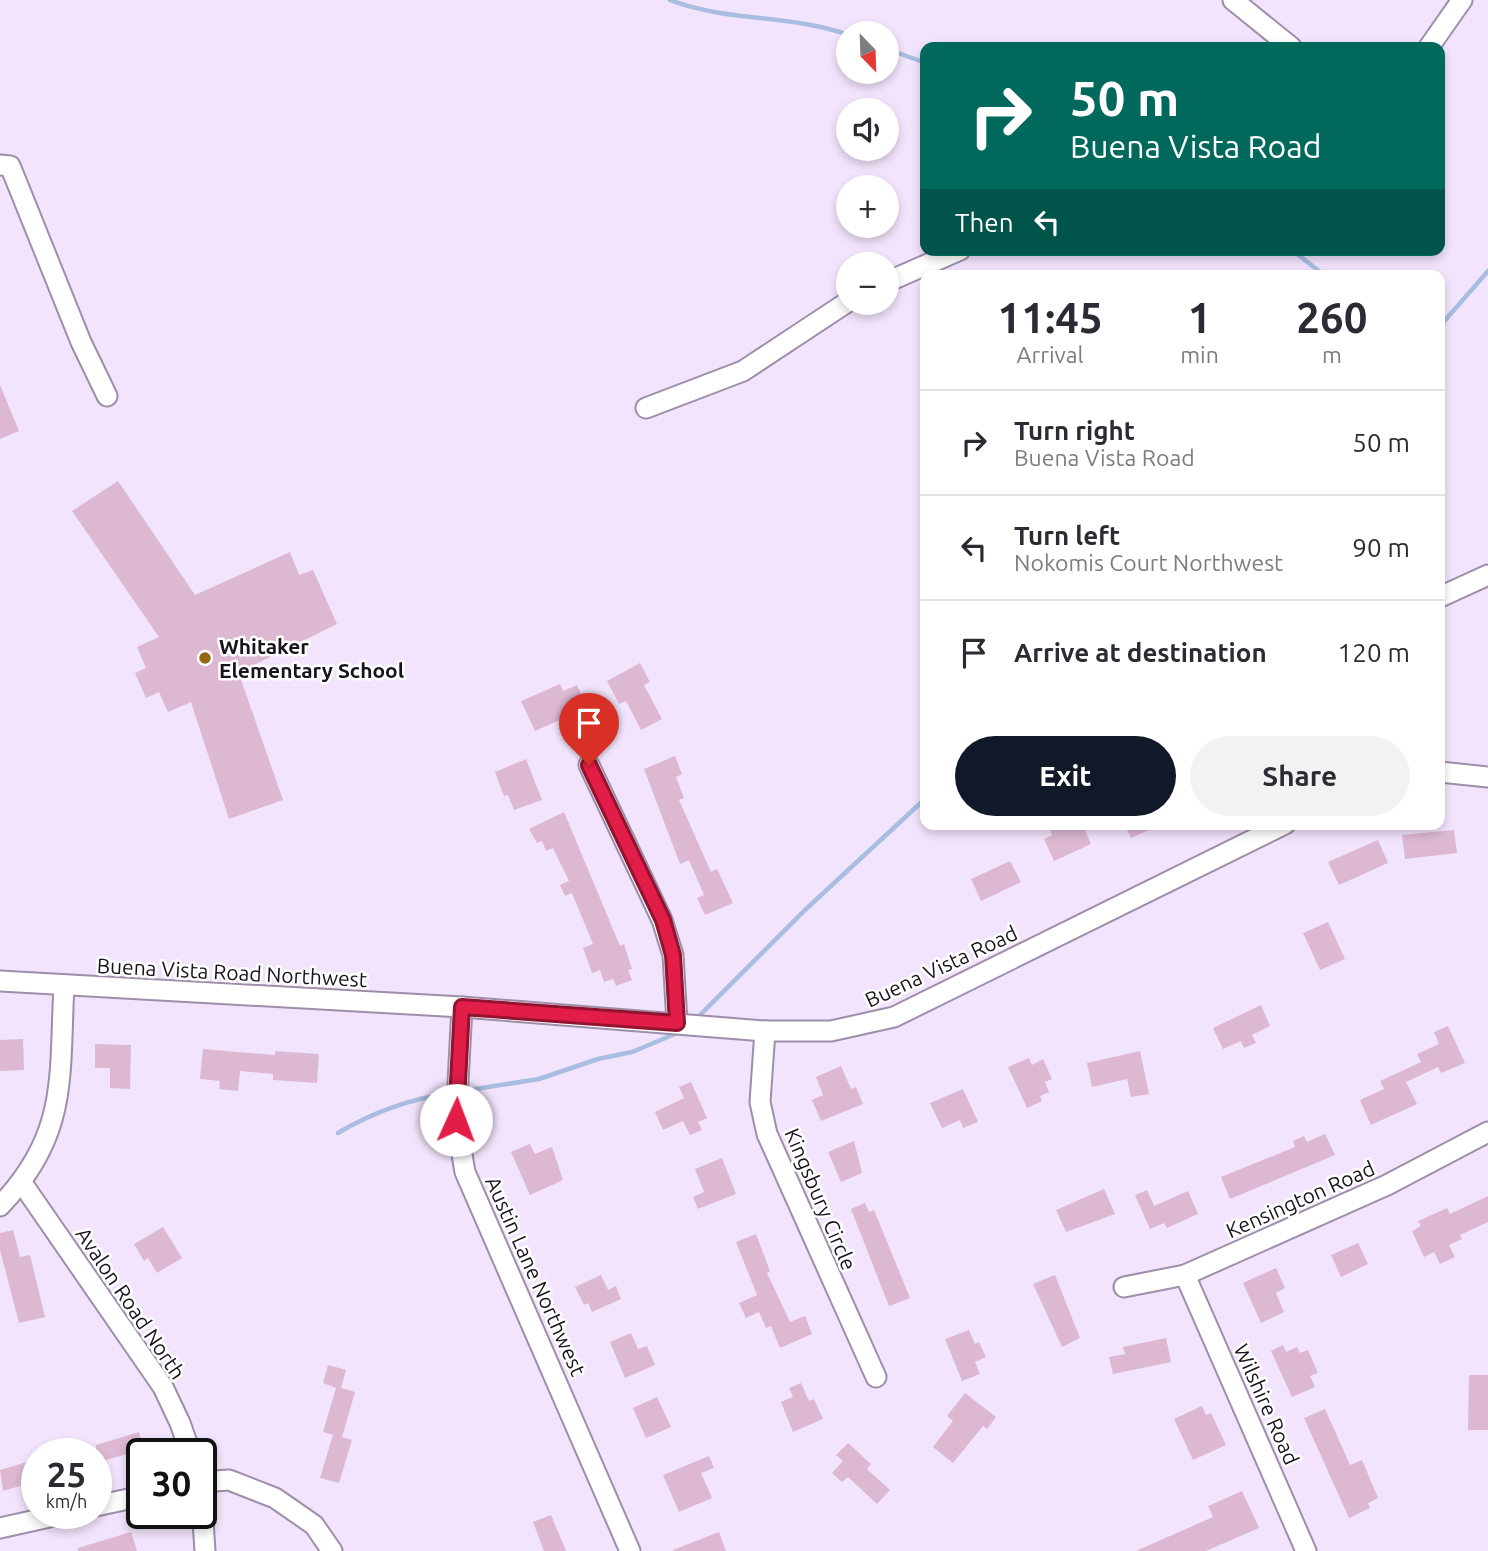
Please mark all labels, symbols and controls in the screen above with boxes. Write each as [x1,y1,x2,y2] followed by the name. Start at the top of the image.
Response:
[836,21,900,84] north arrow
[836,21,899,315] map controls
[955,70,1046,161] icon: right
[1070,70,1179,125] text: 50 m
[836,98,899,161] button: sound
[1070,128,1321,164] text: Buena Vista Road
[836,175,899,238] button: +
[1028,203,1066,241] icon: left
[955,208,1014,237] text: Then
[836,252,899,315] button: −
[998,294,1103,341] text: 11:45
[1188,294,1211,341] text: 1
[1296,294,1367,341] text: 260
[1017,342,1084,367] text: Arrival
[1180,342,1219,367] text: min
[1322,342,1342,367] text: m
[1014,416,1135,445] text: Turn right
[955,424,993,462] icon: right
[1352,428,1410,457] text: 50 m
[1014,445,1195,470] text: Buena Vista Road
[1014,521,1120,550] text: Turn left
[955,529,993,567] icon: left
[1352,533,1410,562] text: 90 m
[1014,550,1283,575] text: Nokomis Court Northwest
[219,634,404,682] place label: Whitaker Elementary School
[955,634,993,672] icon: arrive
[1014,638,1267,667] text: Arrive at destination
[1338,638,1410,667] text: 120 m
[197,650,213,666] marker: Whitaker Elementary School
[559,693,619,765] pin
[570,704,608,742] icon: arrive
[955,736,1176,816] button: Exit
[1190,736,1410,816] button: Share
[861,920,1021,1012] street label: Buena Vista Road
[96,953,368,991] street label: Buena Vista Road Northwest
[419,1083,493,1157] position arrow
[780,1124,862,1274] street label: Kingsbury Circle
[1222,1155,1378,1243] street label: Kensington Road
[481,1173,591,1379] street label: Austin Lane Northwest
[71,1223,191,1383] street label: Avalon Road North
[1230,1340,1304,1468] street label: Wilshire Road
[126,1438,217,1529] speed limit sign: 30
[47,1454,86,1494] text: 25
[46,1491,87,1511] text: km/h

